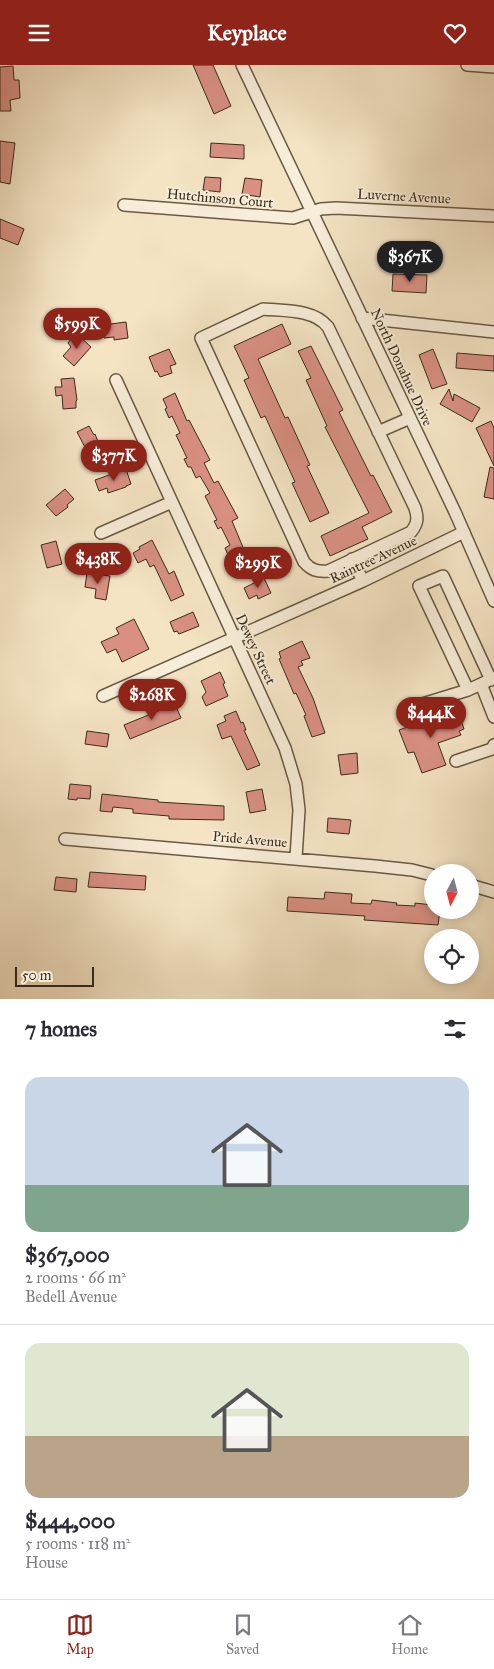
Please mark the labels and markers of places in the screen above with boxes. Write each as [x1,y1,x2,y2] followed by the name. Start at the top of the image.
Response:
[375,241,445,283] pin: $367K
[42,307,112,350] pin: $599K
[79,439,149,482] pin: $377K
[63,543,133,585] pin: $438K
[223,547,293,589] pin: $299K
[117,679,187,721] pin: $268K
[396,697,466,739] pin: $444K

